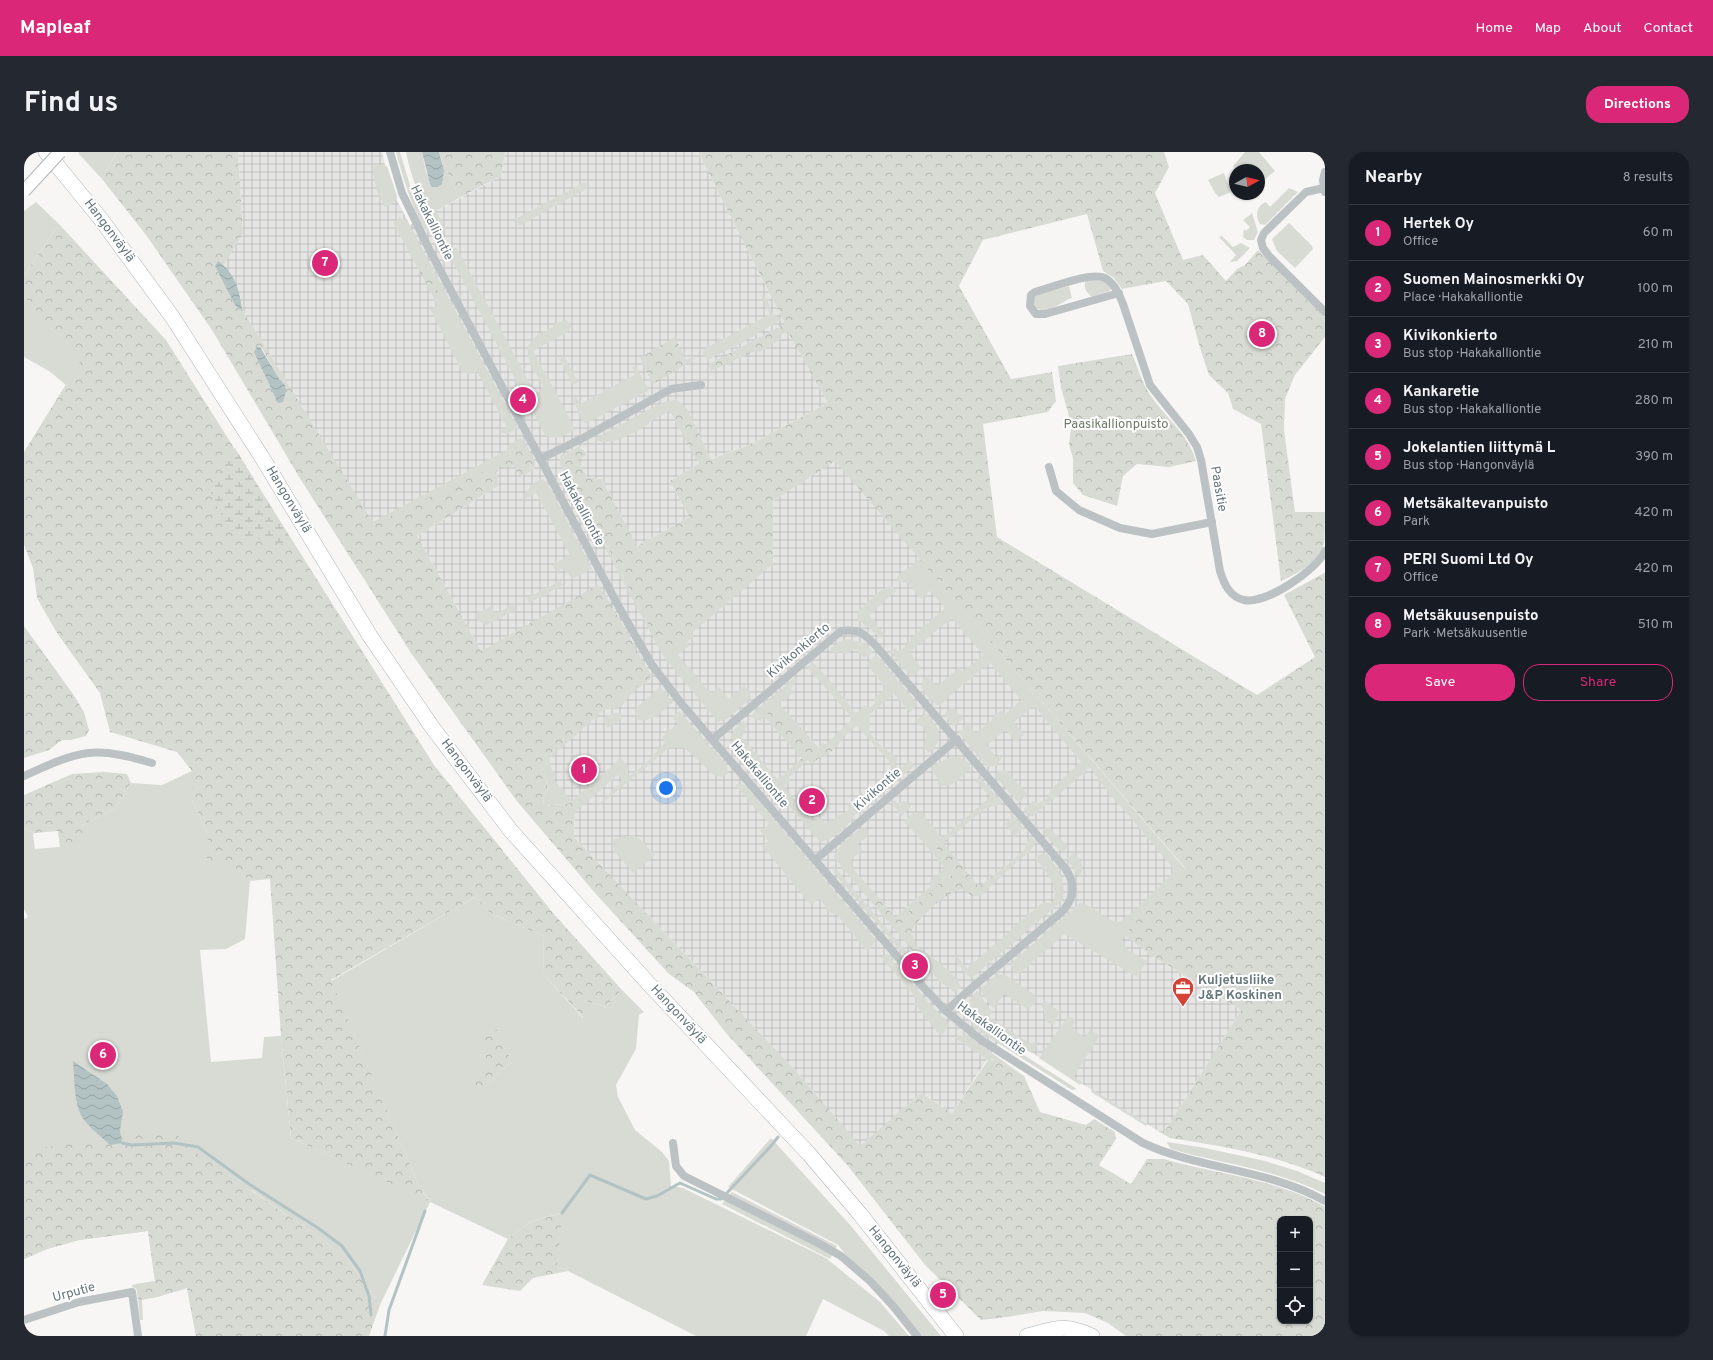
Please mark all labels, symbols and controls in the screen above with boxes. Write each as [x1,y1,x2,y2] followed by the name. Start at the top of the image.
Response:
[20,16,91,40] text: Mapleaf
[1476,20,1513,37] text: Home
[1535,20,1561,37] text: Map
[1583,20,1622,37] text: About
[1644,20,1693,37] text: Contact
[24,86,118,122] text: Find us
[1586,86,1689,123] button: Directions
[1229,164,1265,200] north arrow
[1365,167,1422,189] text: Nearby
[1623,170,1673,186] text: 8 results
[406,183,456,263] street label: Hakakalliontie
[80,196,138,266] street label: Hangonväylä
[1403,215,1474,234] text: Hertek Oy
[1375,225,1381,241] text: 1
[1643,225,1673,241] text: 60 m
[1403,234,1438,250] text: Office
[312,248,338,278] pin: 7
[1403,271,1585,290] text: Suomen Mainosmerkki Oy
[1374,281,1382,297] text: 2
[1637,281,1673,297] text: 100 m
[1403,290,1523,306] text: Place · Hakakalliontie
[1249,319,1275,349] pin: 8
[1403,327,1497,346] text: Kivikonkierto
[1374,337,1382,353] text: 3
[1638,337,1673,353] text: 210 m
[1403,346,1541,362] text: Bus stop · Hakakalliontie
[1403,383,1479,402] text: Kankaretie
[510,385,536,415] pin: 4
[1374,393,1382,409] text: 4
[1635,393,1673,409] text: 280 m
[1403,402,1541,418] text: Bus stop · Hakakalliontie
[1063,417,1169,433] park label: Paasikallionpuisto
[1403,439,1555,458] text: Jokelantien liittymä L
[1374,449,1382,465] text: 5
[1635,449,1673,465] text: 390 m
[1403,458,1534,474] text: Bus stop · Hangonväylä
[262,464,314,536] street label: Hangonväylä
[1206,465,1230,513] street label: Paasitie
[555,469,607,549] street label: Hakakalliontie
[1403,495,1548,514] text: Metsäkaltevanpuisto
[1374,505,1382,521] text: 6
[1635,505,1673,521] text: 420 m
[1403,514,1430,530] text: Park
[1403,551,1533,570] text: PERI Suomi Ltd Oy
[1375,561,1381,577] text: 7
[1635,561,1673,577] text: 420 m
[1403,570,1438,586] text: Office
[1403,607,1539,626] text: Metsäkuusenpuisto
[1374,617,1382,633] text: 8
[1638,617,1673,633] text: 510 m
[764,620,834,682] street label: Kivikonkierto
[1403,626,1527,642] text: Park · Metsäkuusentie
[1365,664,1515,701] button: Save
[1523,664,1673,701] button: Share
[437,736,495,806] street label: Hangonväylä
[727,739,791,811] street label: Hakakalliontie
[571,755,597,785] pin: 1
[851,765,905,815] street label: Kivikontie
[656,778,676,798] your location
[799,786,825,816] pin: 2
[902,951,928,981] pin: 3
[1198,973,1282,1004] place label: Kuljetusliike J&P Koskinen
[1170,975,1196,1008] office icon: Kuljetusliike J&P Koskinen
[647,982,709,1048] street label: Hangonväylä
[953,998,1029,1060] street label: Hakakalliontie
[90,1040,116,1070] pin: 6
[1277,1216,1313,1324] map controls
[1277,1216,1313,1252] button: +
[864,1223,924,1291] street label: Hangonväylä
[1277,1252,1313,1288] button: −
[51,1280,97,1306] street label: Urputie
[930,1280,956,1310] pin: 5
[1277,1288,1313,1324] button: locate

